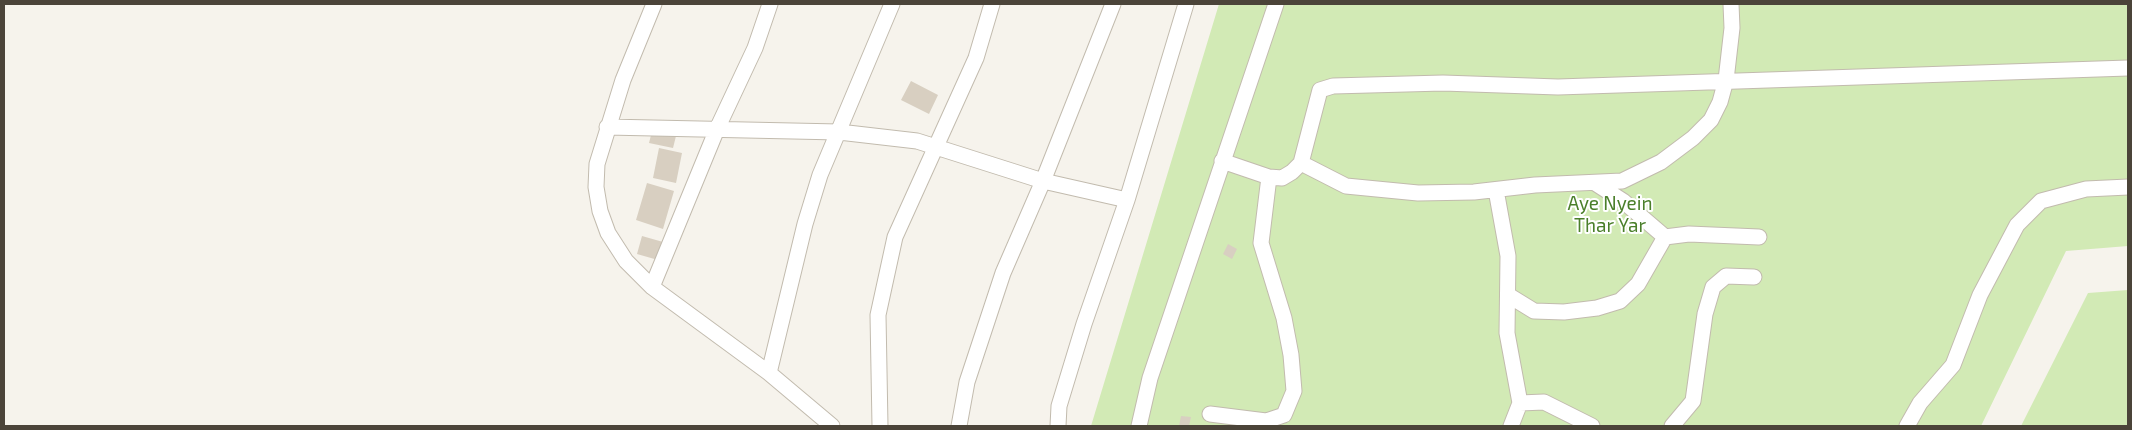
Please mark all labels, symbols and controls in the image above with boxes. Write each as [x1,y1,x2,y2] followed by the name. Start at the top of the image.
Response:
[1567,193,1653,237] park label: Aye Nyein Thar Yar

